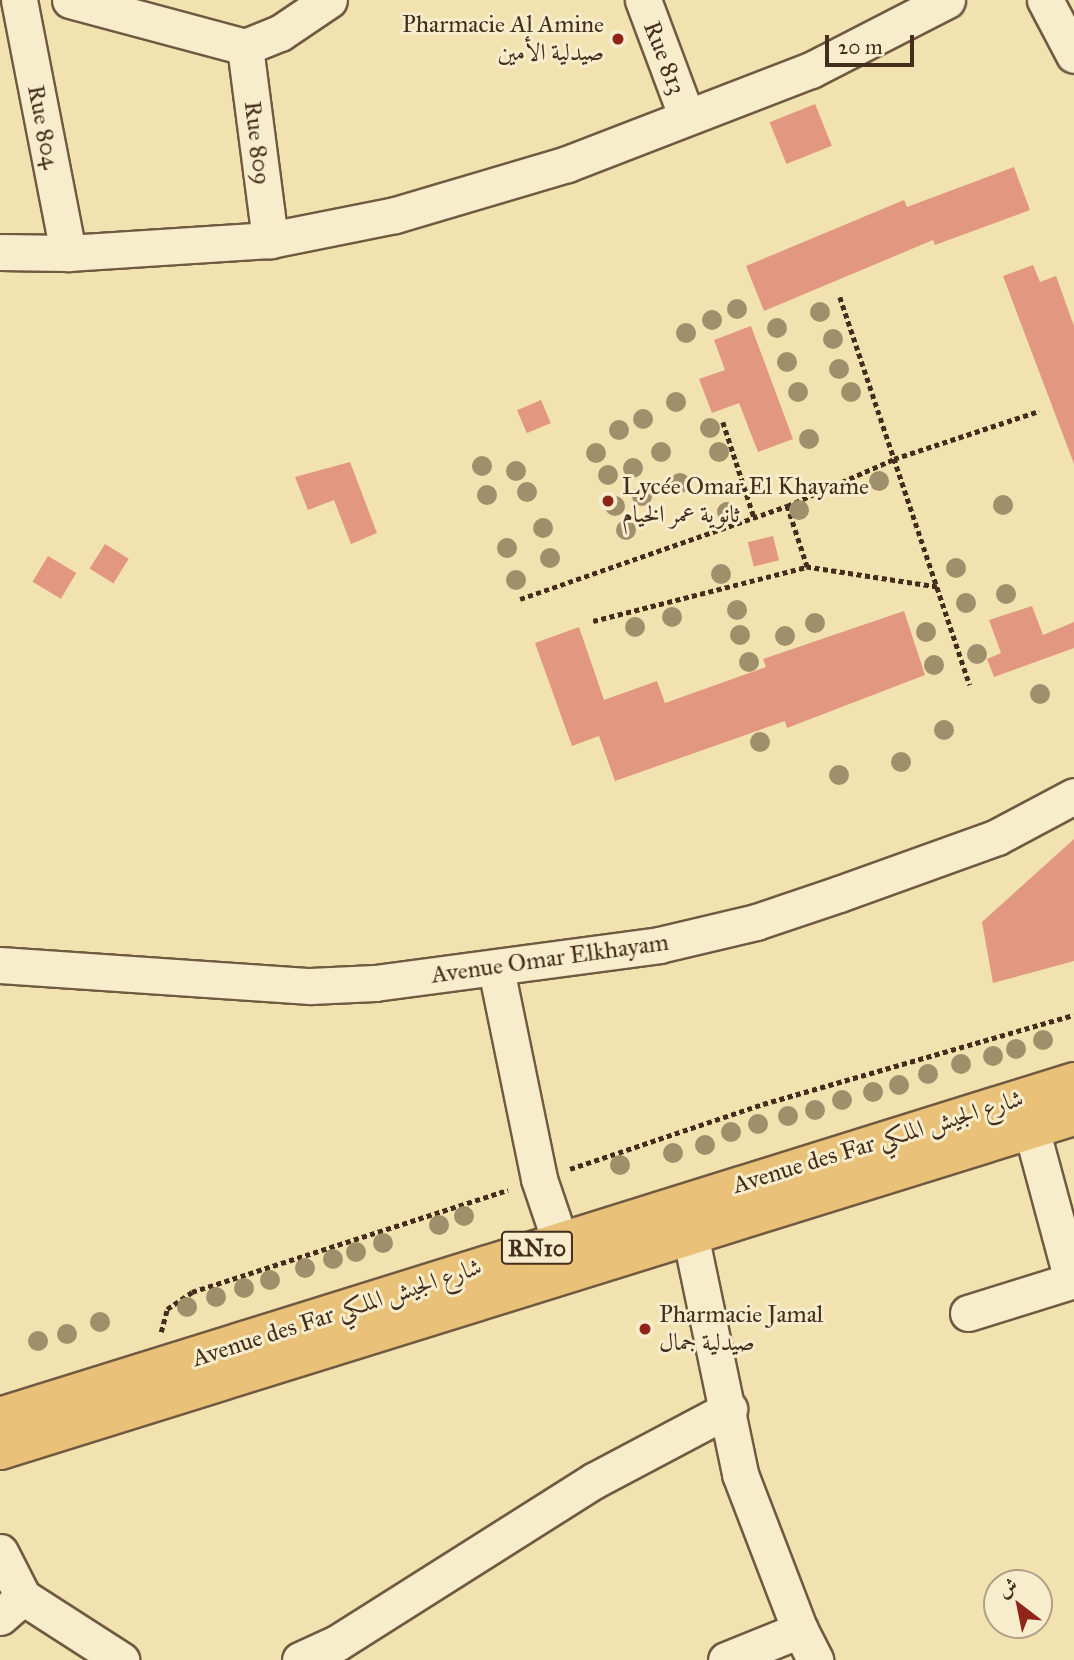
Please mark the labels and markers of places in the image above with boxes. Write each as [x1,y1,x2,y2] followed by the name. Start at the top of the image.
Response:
[402,11,604,67] place label: Pharmacie Al Amine صيدلية الأمين
[610,31,626,47] marker: Pharmacie Al Amine صيدلية الأمين
[622,473,869,529] place label: Lycée Omar El Khayame ثانوية عمر الخيام
[600,493,616,509] marker: Lycée Omar El Khayame ثانوية عمر الخيام
[659,1301,823,1357] place label: Pharmacie Jamal صيدلية جمال
[637,1321,653,1337] marker: Pharmacie Jamal صيدلية جمال

